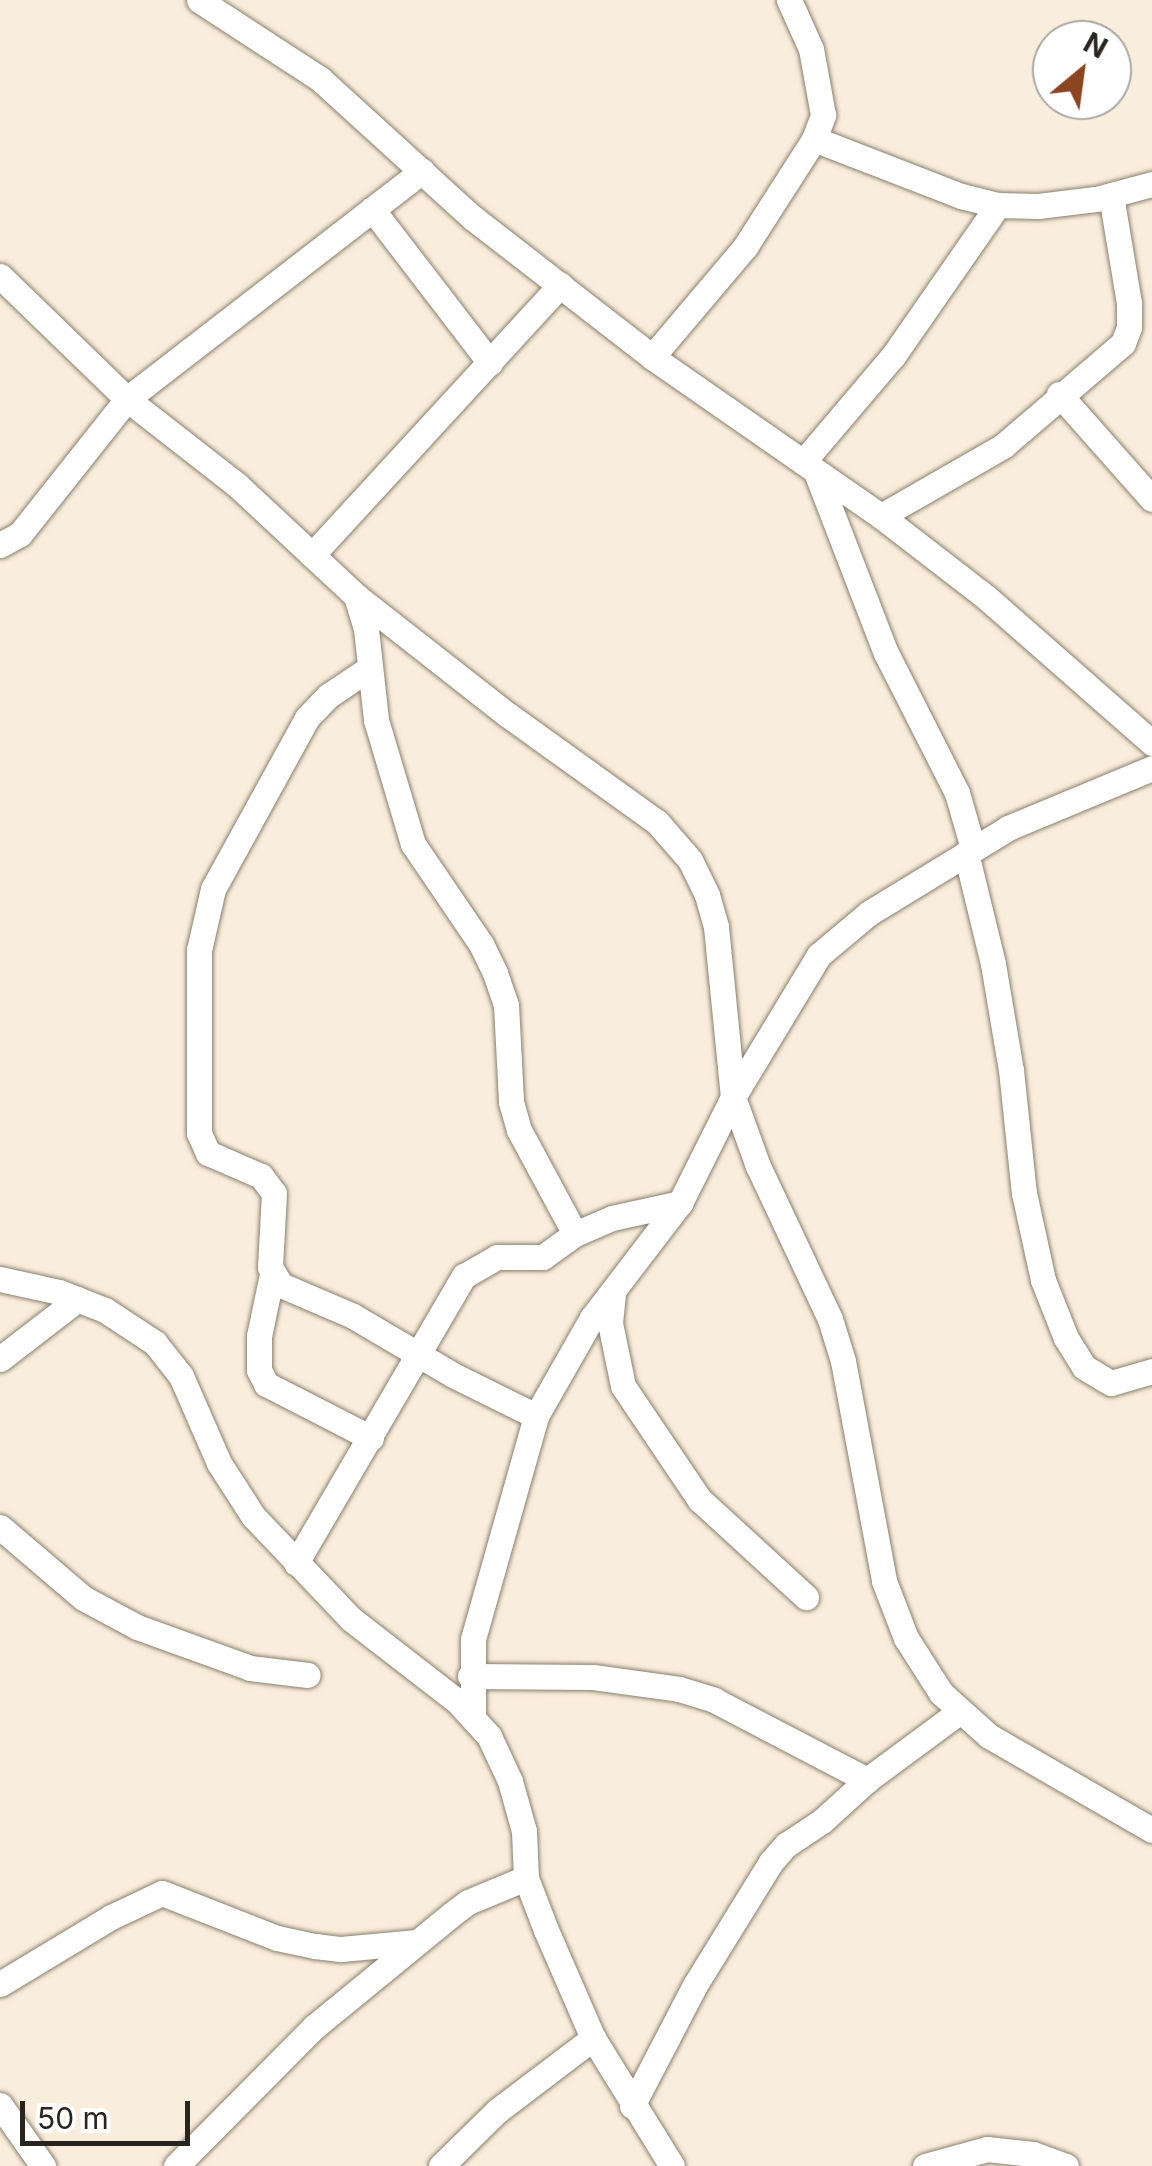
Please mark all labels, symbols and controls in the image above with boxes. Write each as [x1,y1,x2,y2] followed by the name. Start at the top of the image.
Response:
[1032,20,1132,120] north arrow
[1078,25,1113,66] text: N
[25,2081,195,2143] scale bar
[37,2100,109,2136] text: 50 m

